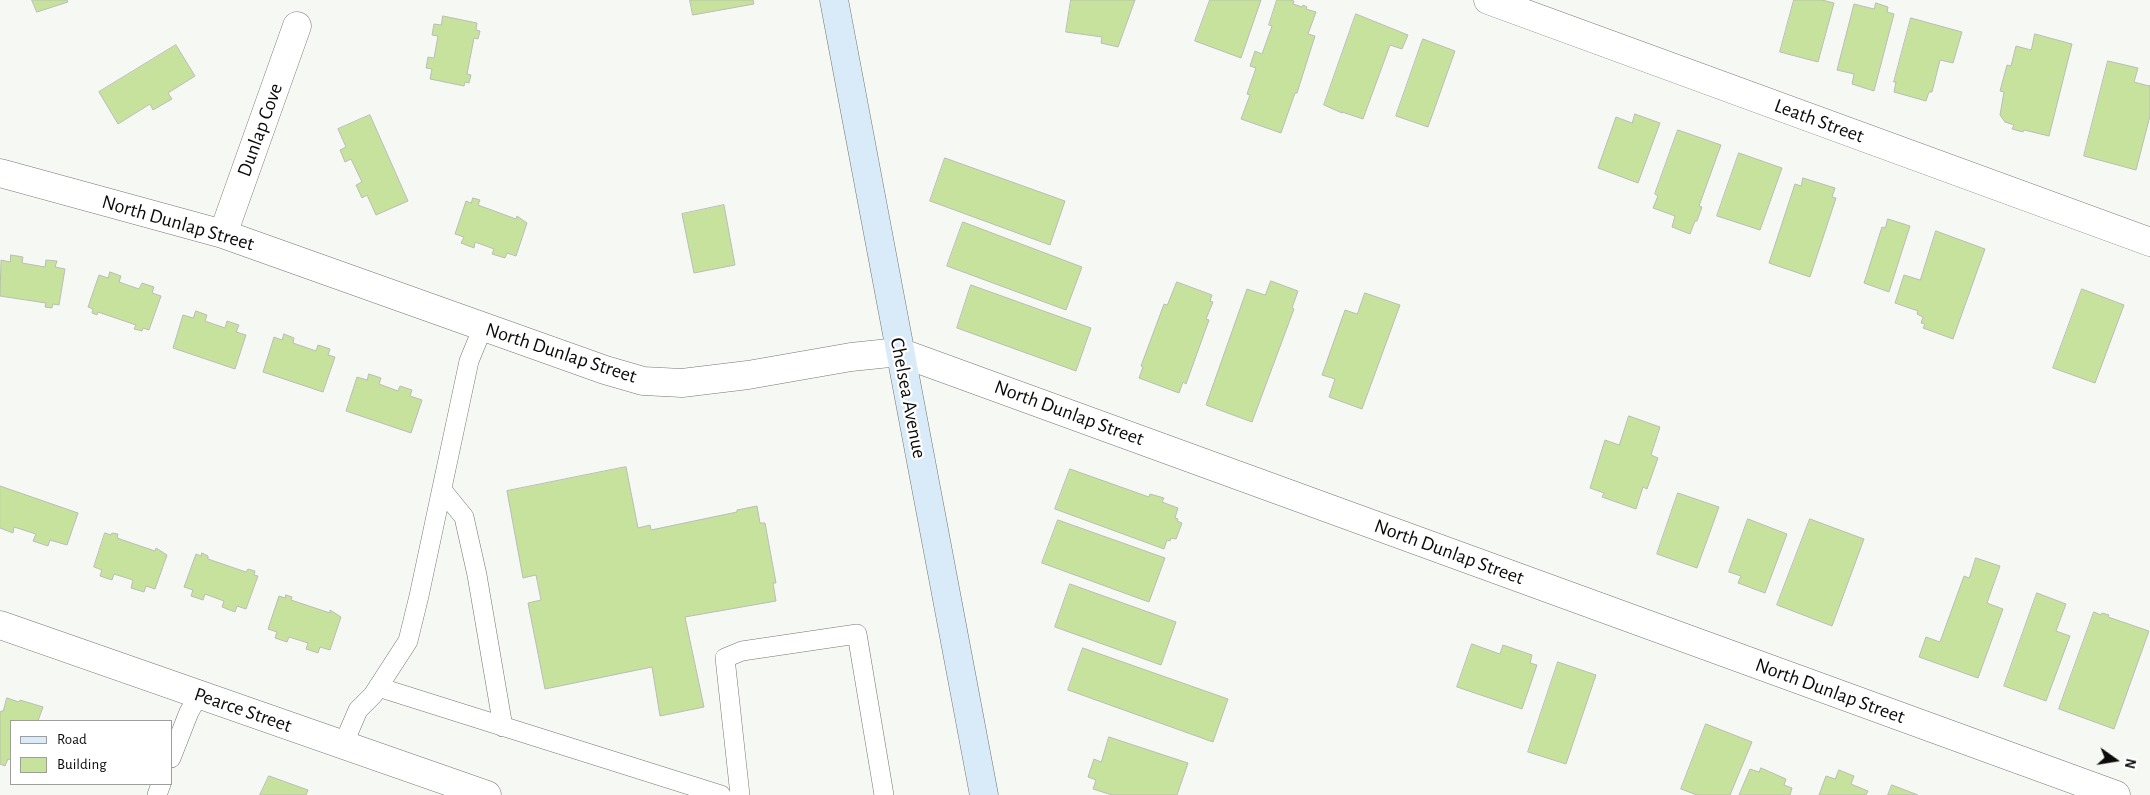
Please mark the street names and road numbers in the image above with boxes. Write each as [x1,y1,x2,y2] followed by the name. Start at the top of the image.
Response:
[232,80,288,180] street label: Dunlap Cove
[1771,94,1867,148] street label: Leath Street
[99,190,257,256] street label: North Dunlap Street
[482,317,640,389] street label: North Dunlap Street
[885,336,931,460] street label: Chelsea Avenue
[991,375,1147,451] street label: North Dunlap Street
[1371,514,1527,590] street label: North Dunlap Street
[1752,653,1908,729] street label: North Dunlap Street
[191,682,295,738] street label: Pearce Street

